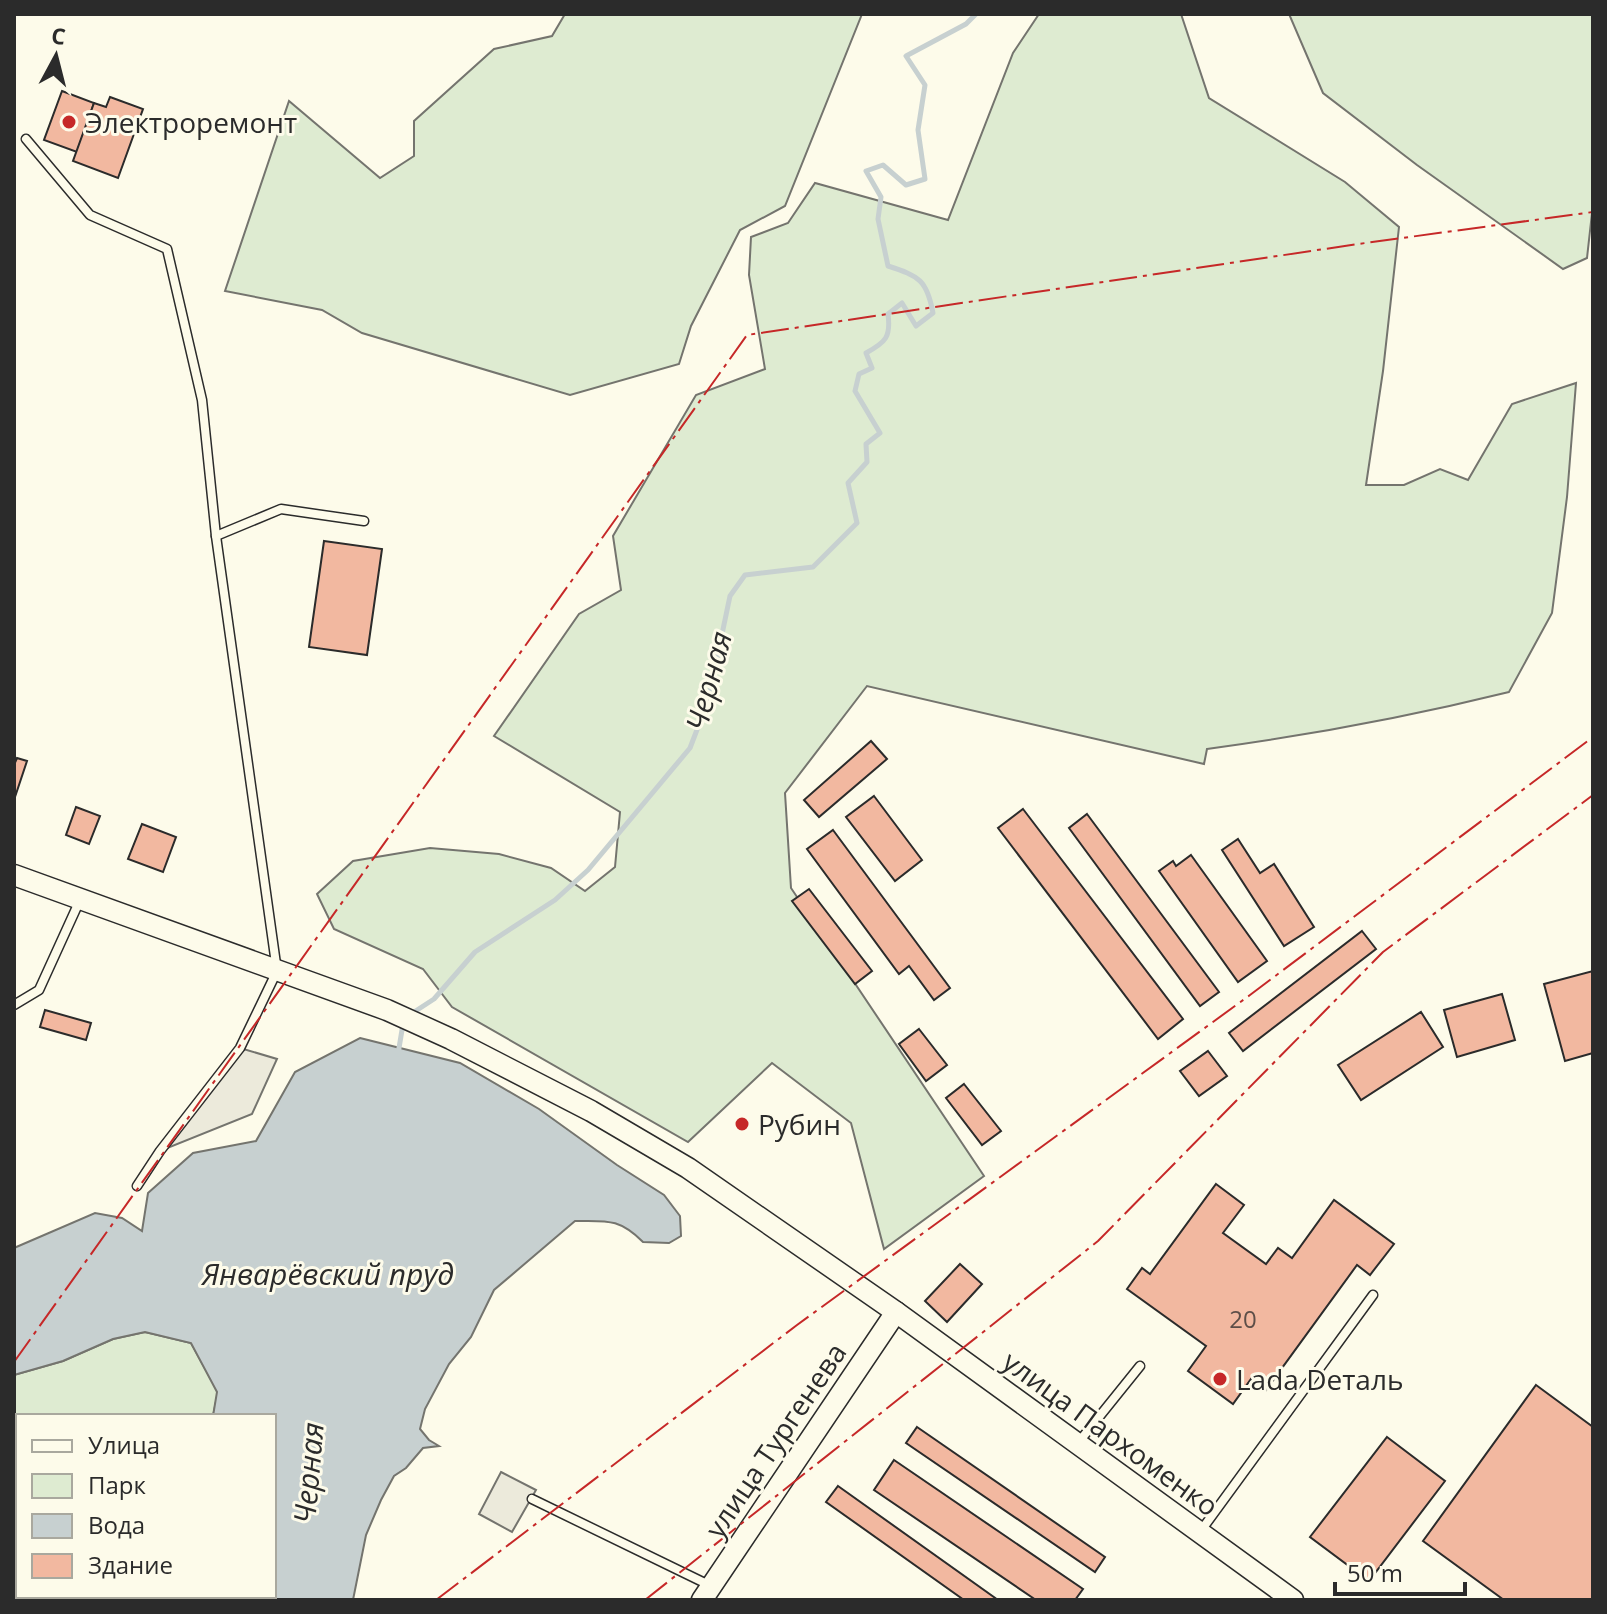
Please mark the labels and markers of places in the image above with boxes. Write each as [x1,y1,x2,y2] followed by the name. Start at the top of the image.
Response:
[85,103,297,141] place label: Электроремонт
[60,113,78,131] marker: Электроремонт
[758,1105,841,1143] place label: Рубин
[733,1115,751,1133] marker: Рубин
[1236,1360,1403,1398] place label: Lada Dеталь
[1211,1370,1229,1388] marker: Lada Dеталь

